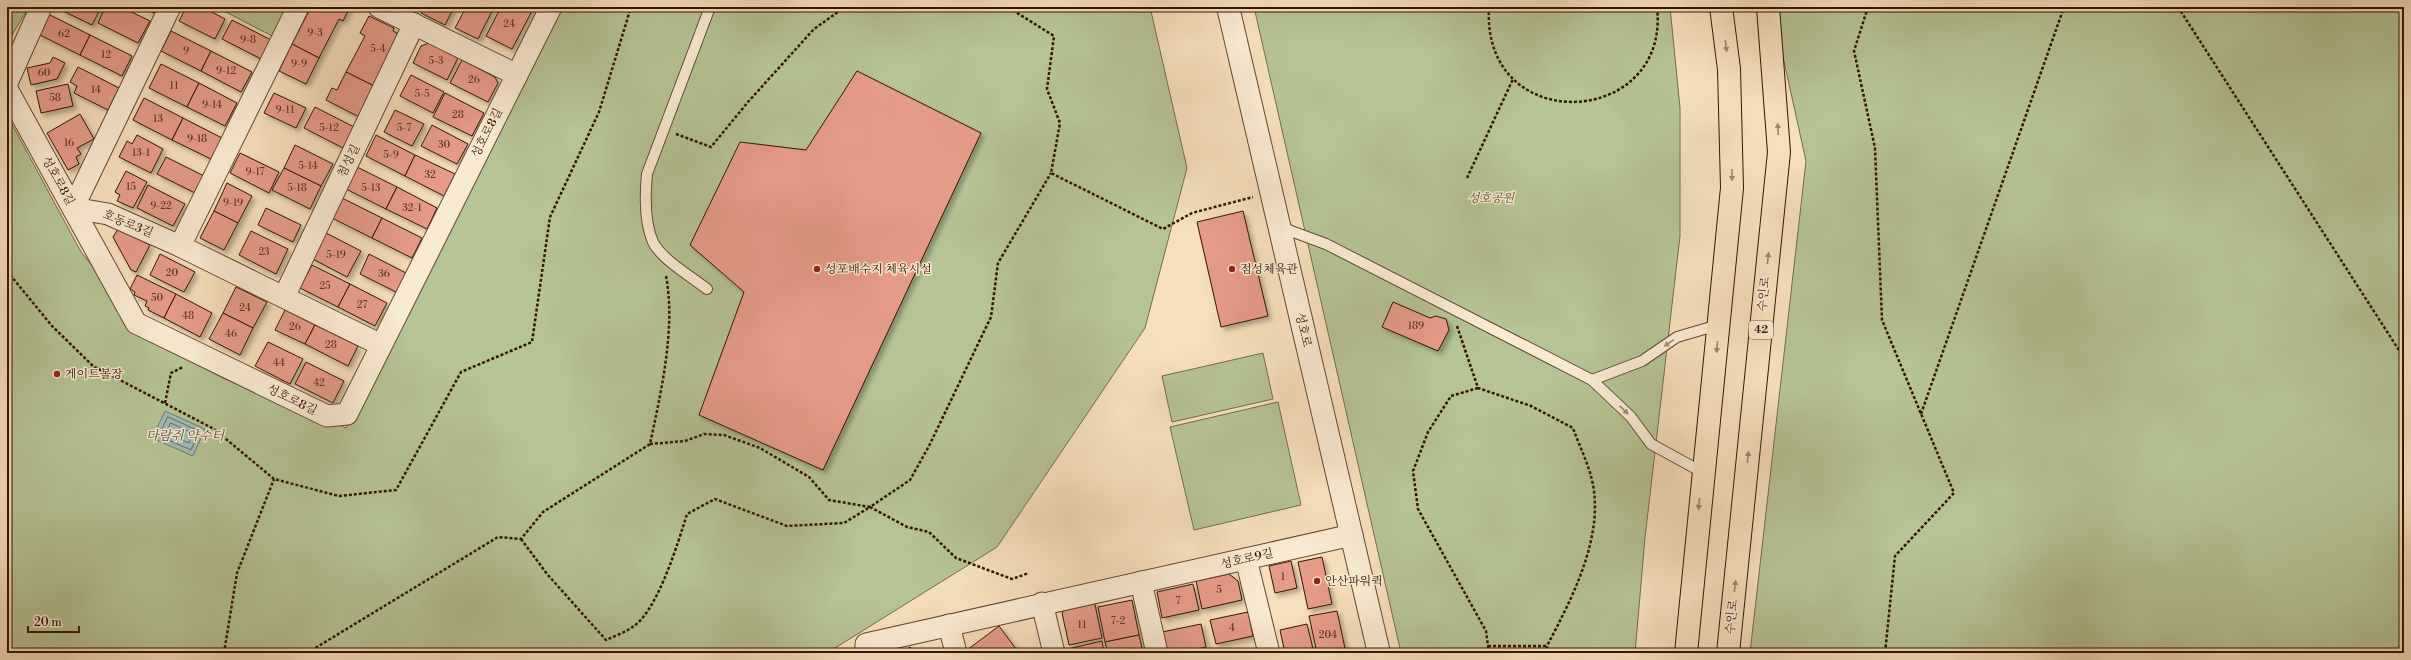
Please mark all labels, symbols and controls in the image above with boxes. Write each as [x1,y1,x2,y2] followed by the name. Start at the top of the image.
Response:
[503,18,515,30] house number: 24
[307,27,323,39] house number: 9-3
[58,28,70,40] house number: 62
[240,34,256,46] house number: 9-8
[1723,40,1729,52] one-way arrow
[370,43,386,55] house number: 5-4
[183,45,189,57] house number: 9
[101,49,111,61] house number: 12
[429,55,444,67] house number: 5-3
[291,58,307,70] house number: 9-9
[216,65,236,77] house number: 9-12
[38,67,51,79] house number: 60
[468,74,480,86] house number: 26
[170,80,179,92] house number: 11
[91,84,101,96] house number: 14
[415,88,430,100] house number: 5-5
[49,92,61,104] house number: 58
[202,99,222,111] house number: 9-14
[276,104,295,116] house number: 9-11
[468,106,506,160] street label: 성호로8길
[452,109,464,121] house number: 28
[153,113,163,125] house number: 13
[319,122,339,134] house number: 5-12
[397,122,411,134] house number: 5-7
[1774,123,1781,135] one-way arrow
[187,133,207,145] house number: 9-18
[64,137,74,149] house number: 16
[438,139,450,151] house number: 30
[335,142,363,180] street label: 첨성길
[132,147,151,159] house number: 13-1
[383,149,399,161] house number: 5-9
[38,154,78,208] street label: 성호로8길
[298,160,318,172] house number: 5-14
[246,166,264,178] house number: 9-17
[424,169,436,181] house number: 32
[1728,169,1735,181] one-way arrow
[126,181,136,193] house number: 15
[287,182,307,194] house number: 5-18
[361,182,381,194] house number: 5-13
[1468,191,1516,206] park label: 성호공원
[223,197,243,209] house number: 9-19
[150,200,172,212] house number: 9-22
[402,202,422,214] house number: 32-1
[101,207,155,241] street label: 호동로3길
[258,246,270,258] house number: 23
[326,249,346,261] house number: 5-19
[1764,252,1771,264] one-way arrow
[825,262,932,277] place label: 성포배수지 체육시설
[1240,262,1298,277] place label: 점성체육관
[812,264,822,274] marker: 성포배수지 체육시설
[1227,264,1237,274] marker: 점성체육관
[166,267,179,279] house number: 20
[378,268,390,280] house number: 36
[1755,276,1773,312] street label: 수인로
[319,280,331,292] house number: 25
[151,292,163,304] house number: 50
[357,299,367,311] house number: 27
[239,302,251,314] house number: 24
[182,310,194,322] house number: 48
[1292,311,1314,349] street label: 성호로
[1408,320,1424,332] house number: 189
[289,321,301,333] house number: 26
[1749,321,1773,339] road number: 42
[225,328,237,340] house number: 46
[325,339,337,351] house number: 28
[1663,339,1674,347] one-way arrow
[1714,341,1721,353] one-way arrow
[273,357,285,369] house number: 44
[65,367,123,382] place label: 게이트볼장
[52,369,62,379] marker: 게이트볼장
[313,377,325,389] house number: 42
[265,381,319,419] street label: 성호로8길
[1619,405,1629,415] one-way arrow
[146,428,225,444] water label: 다람쥐 약수터
[1745,451,1751,463] one-way arrow
[1696,498,1703,510] one-way arrow
[1219,546,1275,572] street label: 성호로9길
[1281,571,1286,583] house number: 1
[1325,574,1383,589] place label: 안산파워퀵
[1312,576,1322,586] marker: 안산파워퀵
[1732,580,1738,592] one-way arrow
[1216,584,1222,596] house number: 5
[1175,595,1181,607] house number: 7
[1723,599,1741,635] street label: 수인로
[28,608,79,634] scale bar
[34,615,62,630] text: 20 m
[1111,615,1125,627] house number: 7-2
[1078,619,1087,631] house number: 11
[1229,622,1235,634] house number: 4
[1319,629,1337,641] house number: 204

